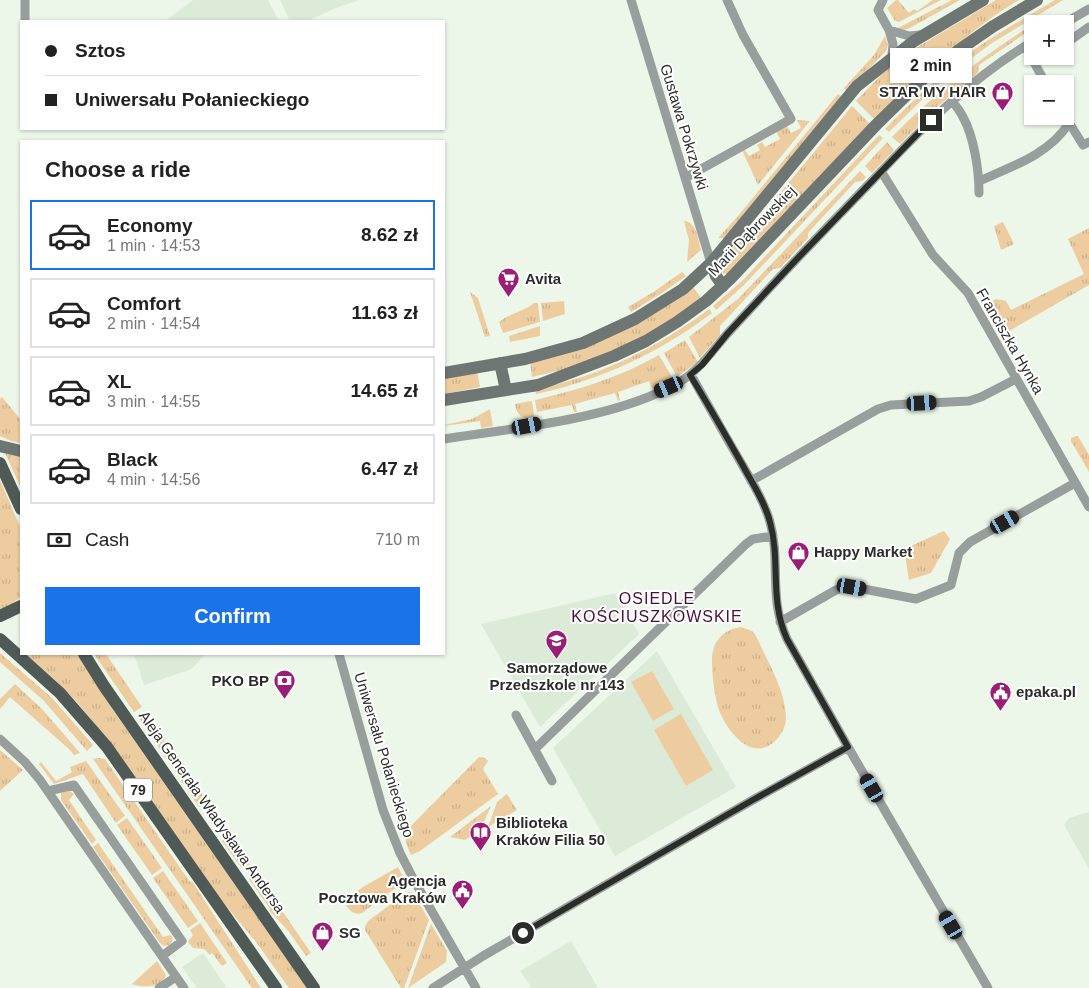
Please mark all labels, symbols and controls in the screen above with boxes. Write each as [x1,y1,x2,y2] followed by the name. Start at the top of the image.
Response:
[1024,15,1074,125] map controls
[1024,15,1074,65] button: +
[75,40,126,61] text: Sztos
[890,48,972,82] callout: 2 min
[910,57,952,74] text: 2 min
[657,62,712,192] street label: Gustawa Pokrzywki
[1024,75,1074,125] button: −
[990,80,1014,111] shop icon: STAR MY HAIR
[879,83,986,100] place label: STAR MY HAIR
[75,89,309,110] text: Uniwersału Połanieckiego
[920,109,942,131] route end
[45,157,190,182] text: Choose a ride
[704,182,799,279] street label: Marii Dąbrowskiej
[47,213,92,258] icon: car
[107,215,193,236] text: Economy
[361,224,418,245] text: 8.62 zł
[107,237,200,254] text: 1 min · 14:53
[497,267,521,298] supermarket icon: Avita
[525,270,562,287] place label: Avita
[973,285,1048,397] street label: Franciszka Hynka
[47,291,92,336] icon: car
[107,293,181,314] text: Comfort
[351,302,418,323] text: 11.63 zł
[107,315,200,332] text: 2 min · 14:54
[47,369,92,414] icon: car
[107,371,131,392] text: XL
[652,374,685,400] car
[350,380,418,401] text: 14.65 zł
[107,393,200,410] text: 3 min · 14:55
[906,395,937,411] car
[510,416,543,436] car
[47,447,92,492] icon: car
[107,449,158,470] text: Black
[361,458,418,479] text: 6.47 zł
[107,471,200,488] text: 4 min · 14:56
[988,508,1021,536] car
[45,526,73,554] icon: cash
[85,529,129,550] text: Cash
[376,531,420,548] text: 710 m
[786,540,810,571] shop icon: Happy Market
[814,543,912,560] place label: Happy Market
[835,577,868,597] car
[45,587,420,645] button: Confirm
[571,590,743,625] district label: OSIEDLE KOŚCIUSZKOWSKIE
[545,628,569,659] school or university icon: Samorządowe Przedszkole nr 143
[489,659,625,693] place label: Samorządowe Przedszkole nr 143
[273,669,297,700] bank icon: PKO BP
[351,670,418,839] street label: Uniwersału Połanieckiego
[211,672,269,689] place label: PKO BP
[988,680,1012,711] public building icon: epaka.pl
[1016,683,1076,700] place label: epaka.pl
[136,707,289,916] street label: Aleja Generała Władysława Andersa
[858,771,885,805] car
[124,778,152,802] road number: 79
[496,814,605,848] place label: Biblioteka Kraków Filia 50
[468,820,492,851] library icon: Biblioteka Kraków Filia 50
[318,872,447,906] place label: Agencja Pocztowa Kraków
[450,878,474,909] public building icon: Agencja Pocztowa Kraków
[937,908,964,942] car
[311,921,335,952] shop icon: SG
[512,922,534,944] route start
[339,924,361,941] place label: SG

